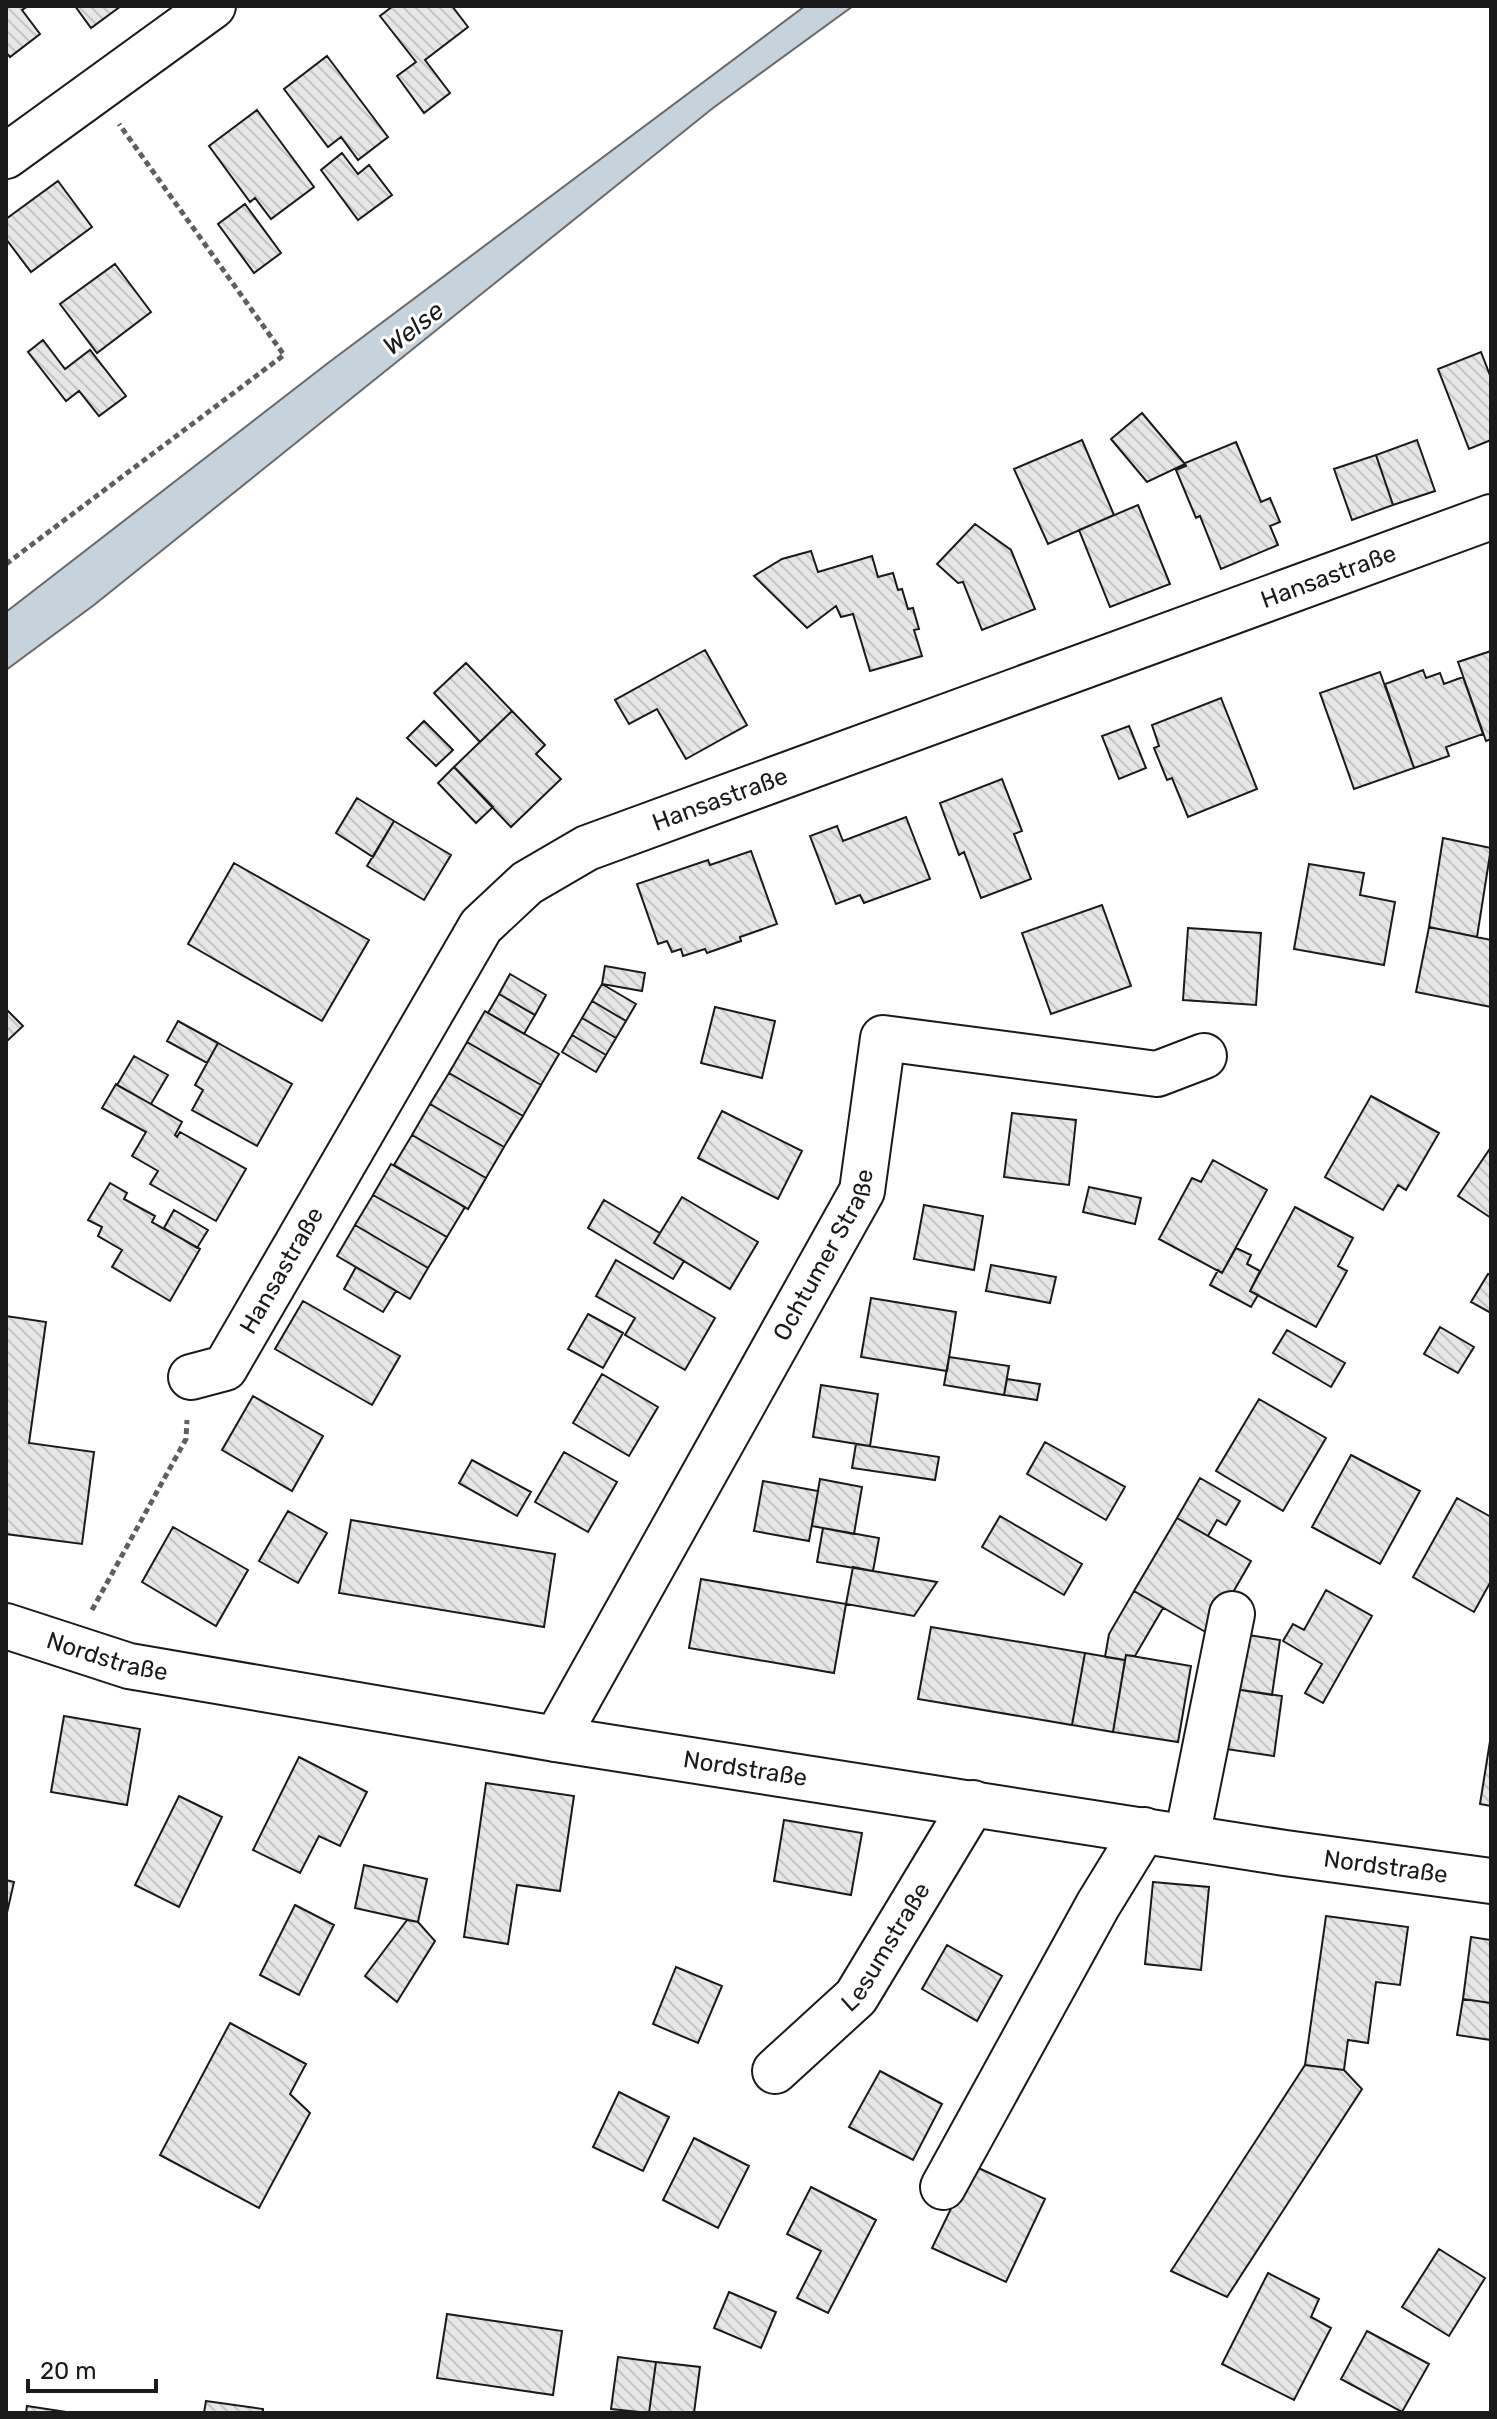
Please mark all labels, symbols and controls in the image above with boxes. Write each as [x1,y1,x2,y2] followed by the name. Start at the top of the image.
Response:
[377,295,450,362] water label: Welse
[1257,539,1400,614] street label: Hansastraße
[649,762,791,837] street label: Hansastraße
[767,1167,879,1346] street label: Ochtumer Straße
[234,1202,329,1339] street label: Hansastraße
[43,1626,170,1686] street label: Nordstraße
[681,1745,809,1792] street label: Nordstraße
[1322,1844,1450,1889] street label: Nordstraße
[836,1877,936,2017] street label: Lesumstraße
[28,2343,156,2393] scale bar
[40,2357,97,2385] text: 20 m

